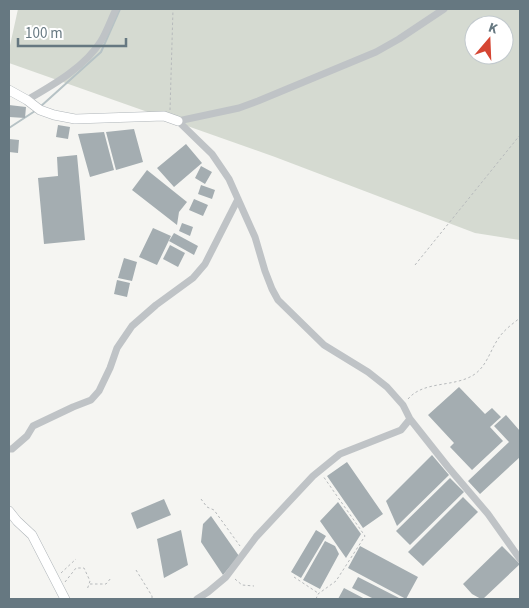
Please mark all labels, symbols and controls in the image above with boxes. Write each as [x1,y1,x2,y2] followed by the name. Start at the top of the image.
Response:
[18,15,125,47] scale bar
[464,15,514,65] north arrow
[486,18,501,40] text: K
[25,23,63,44] text: 100 m

